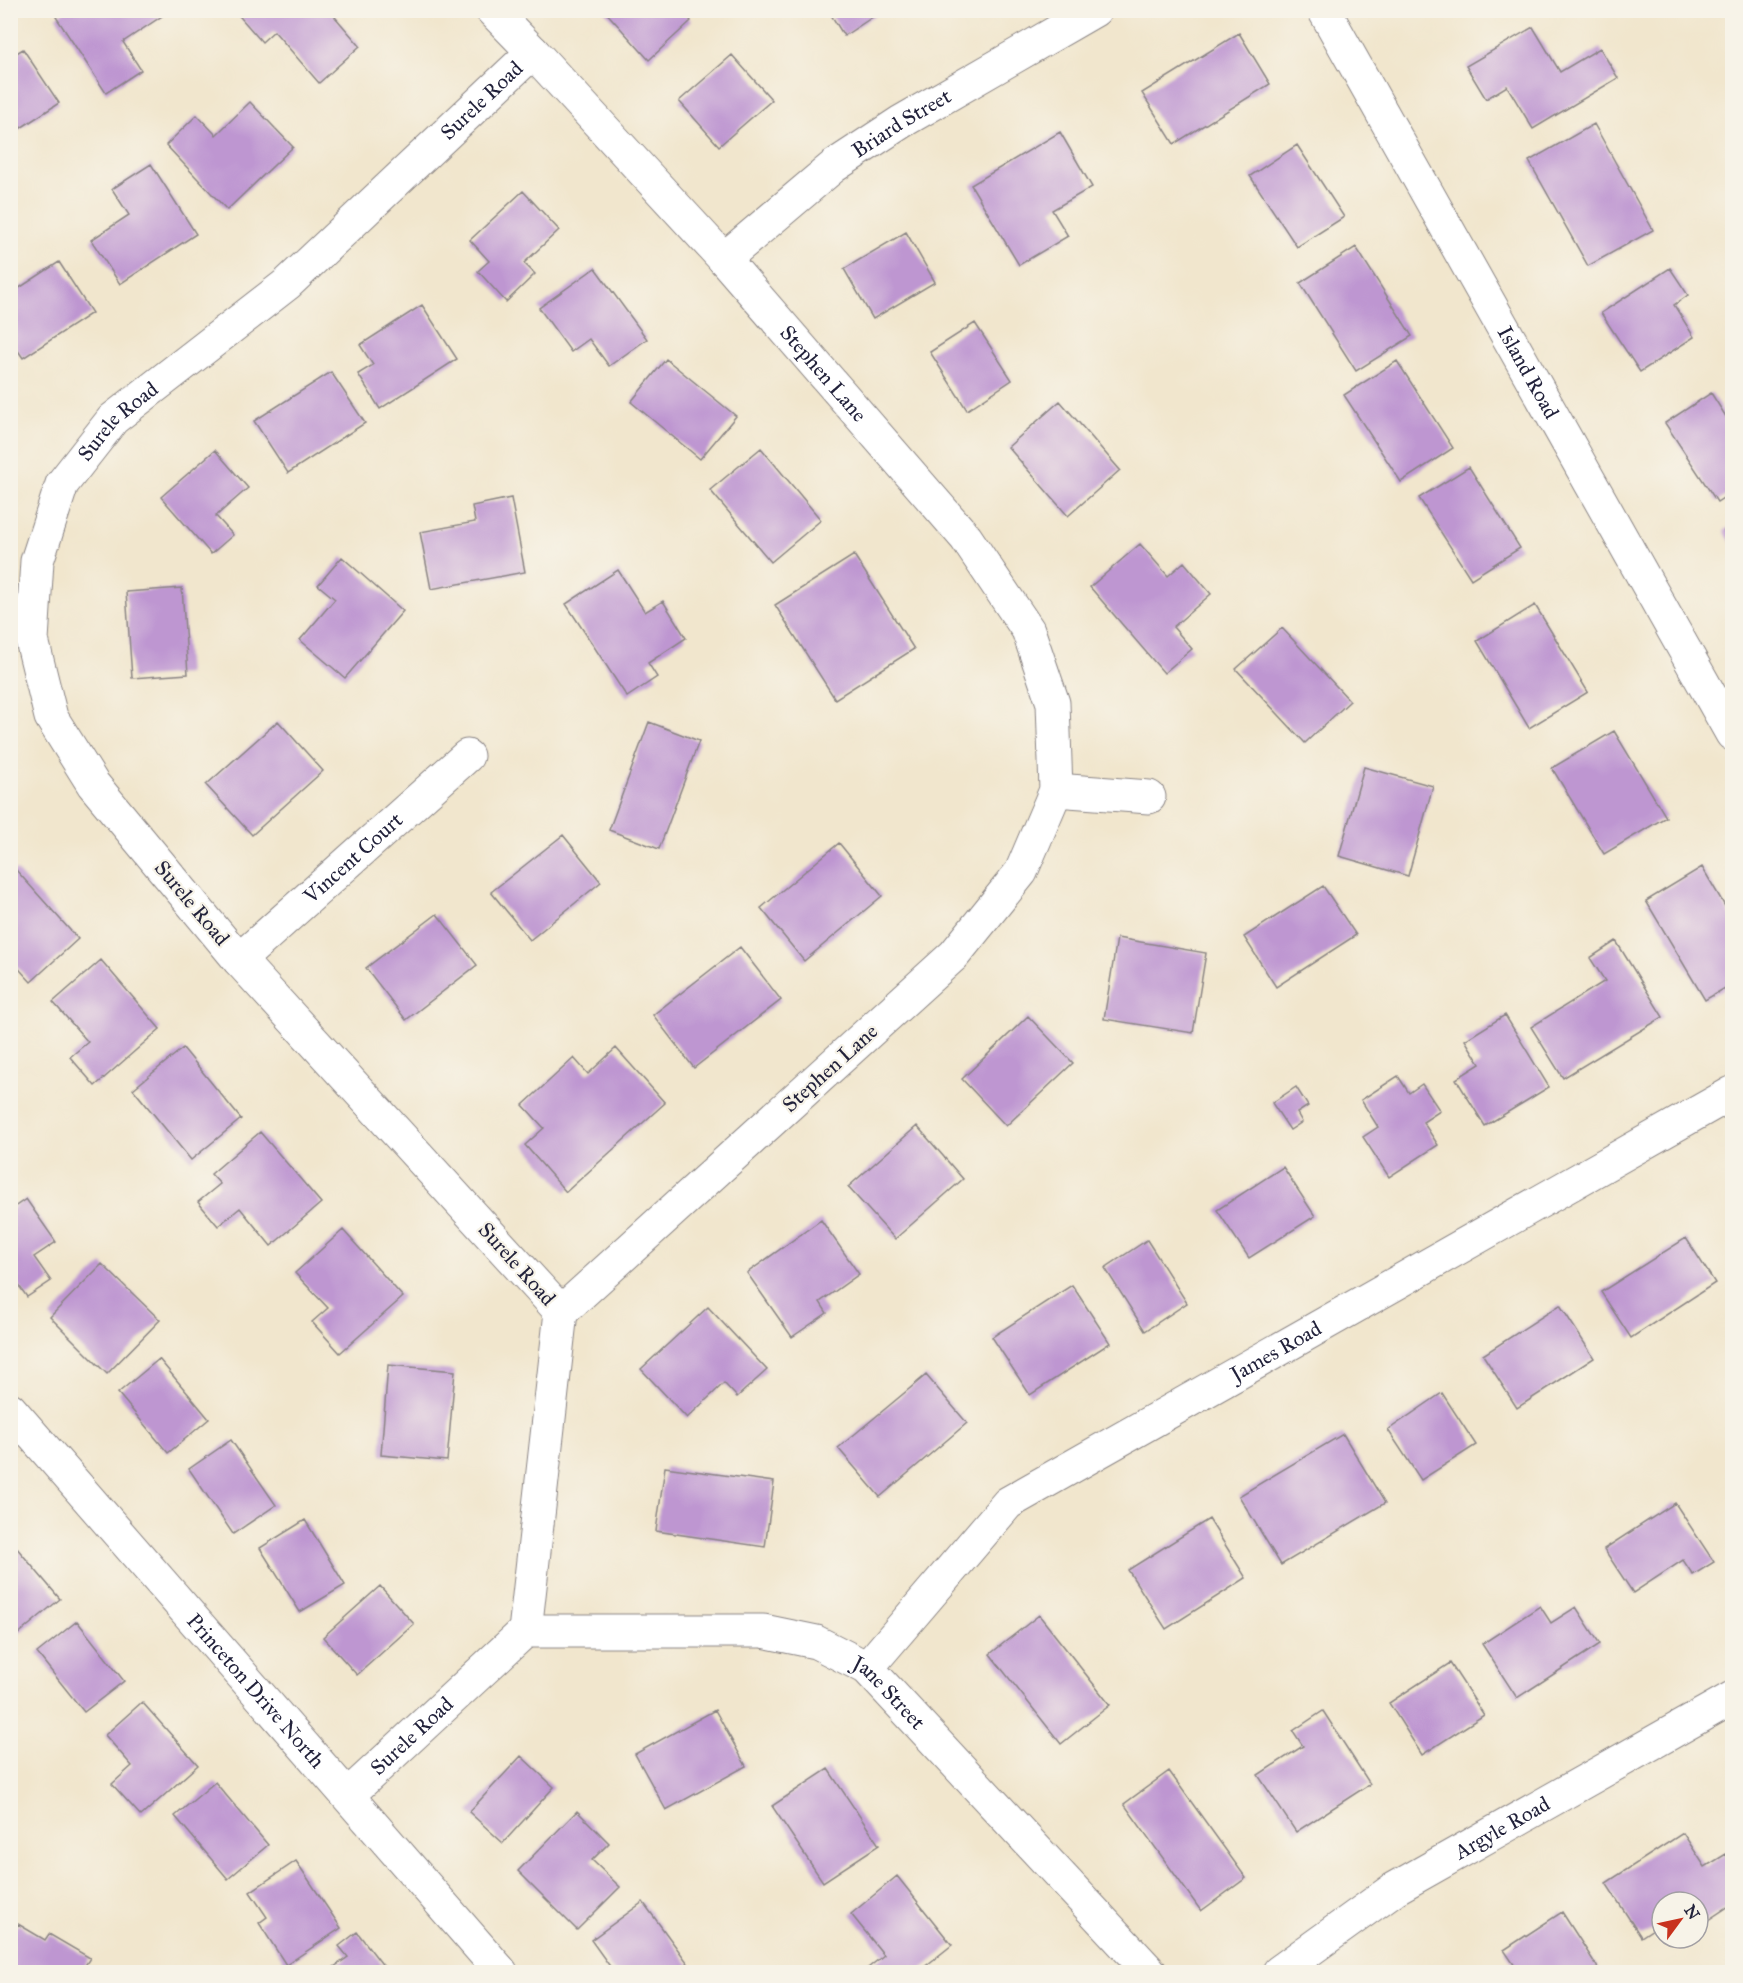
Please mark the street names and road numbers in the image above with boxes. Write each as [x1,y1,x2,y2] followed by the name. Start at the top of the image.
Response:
[435,55,529,145] street label: Surele Road
[847,83,956,164] street label: Briard Street
[774,320,872,427] street label: Stephen Lane
[1492,321,1565,424] street label: Island Road
[72,376,164,466] street label: Surele Road
[297,807,408,910] street label: Vincent Court
[149,855,235,951] street label: Surele Road
[777,1018,883,1118] street label: Stephen Lane
[473,1217,562,1311] street label: Surele Road
[1224,1315,1326,1388] street label: James Road
[181,1608,331,1774] street label: Princeton Drive North
[847,1649,931,1735] street label: Jane Street
[365,1691,459,1781] street label: Surele Road
[1449,1790,1555,1866] street label: Argyle Road

